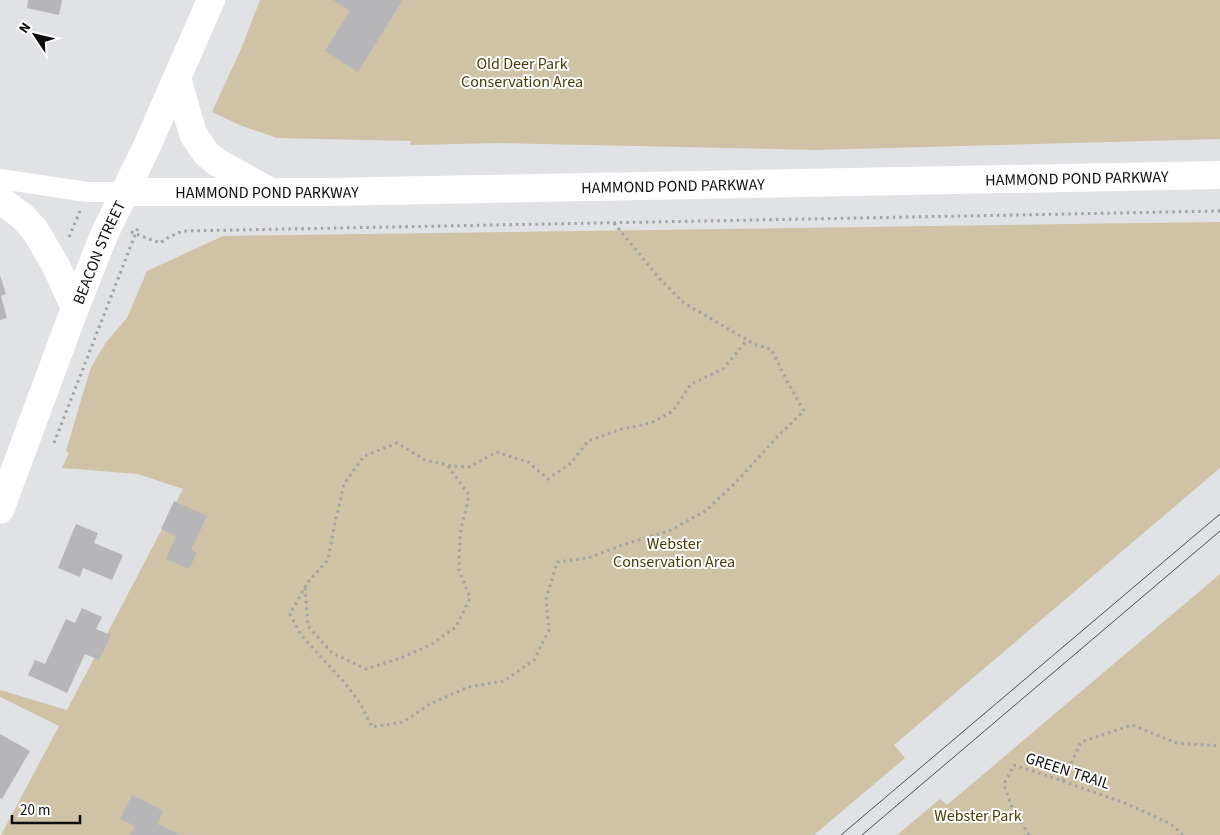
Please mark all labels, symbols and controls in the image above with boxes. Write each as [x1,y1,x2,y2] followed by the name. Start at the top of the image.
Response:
[10,10,60,60] north arrow
[14,19,36,38] text: N
[461,53,583,93] park label: Old Deer Park Conservation Area
[985,166,1169,191] street label: HAMMOND POND PARKWAY
[581,174,765,199] street label: HAMMOND POND PARKWAY
[175,181,359,204] street label: HAMMOND POND PARKWAY
[68,197,131,308] street label: BEACON STREET
[613,533,735,573] park label: Webster Conservation Area
[1023,747,1113,795] street label: GREEN TRAIL
[12,792,80,824] scale bar
[20,800,50,821] text: 20 m
[934,805,1022,827] park label: Webster Park

